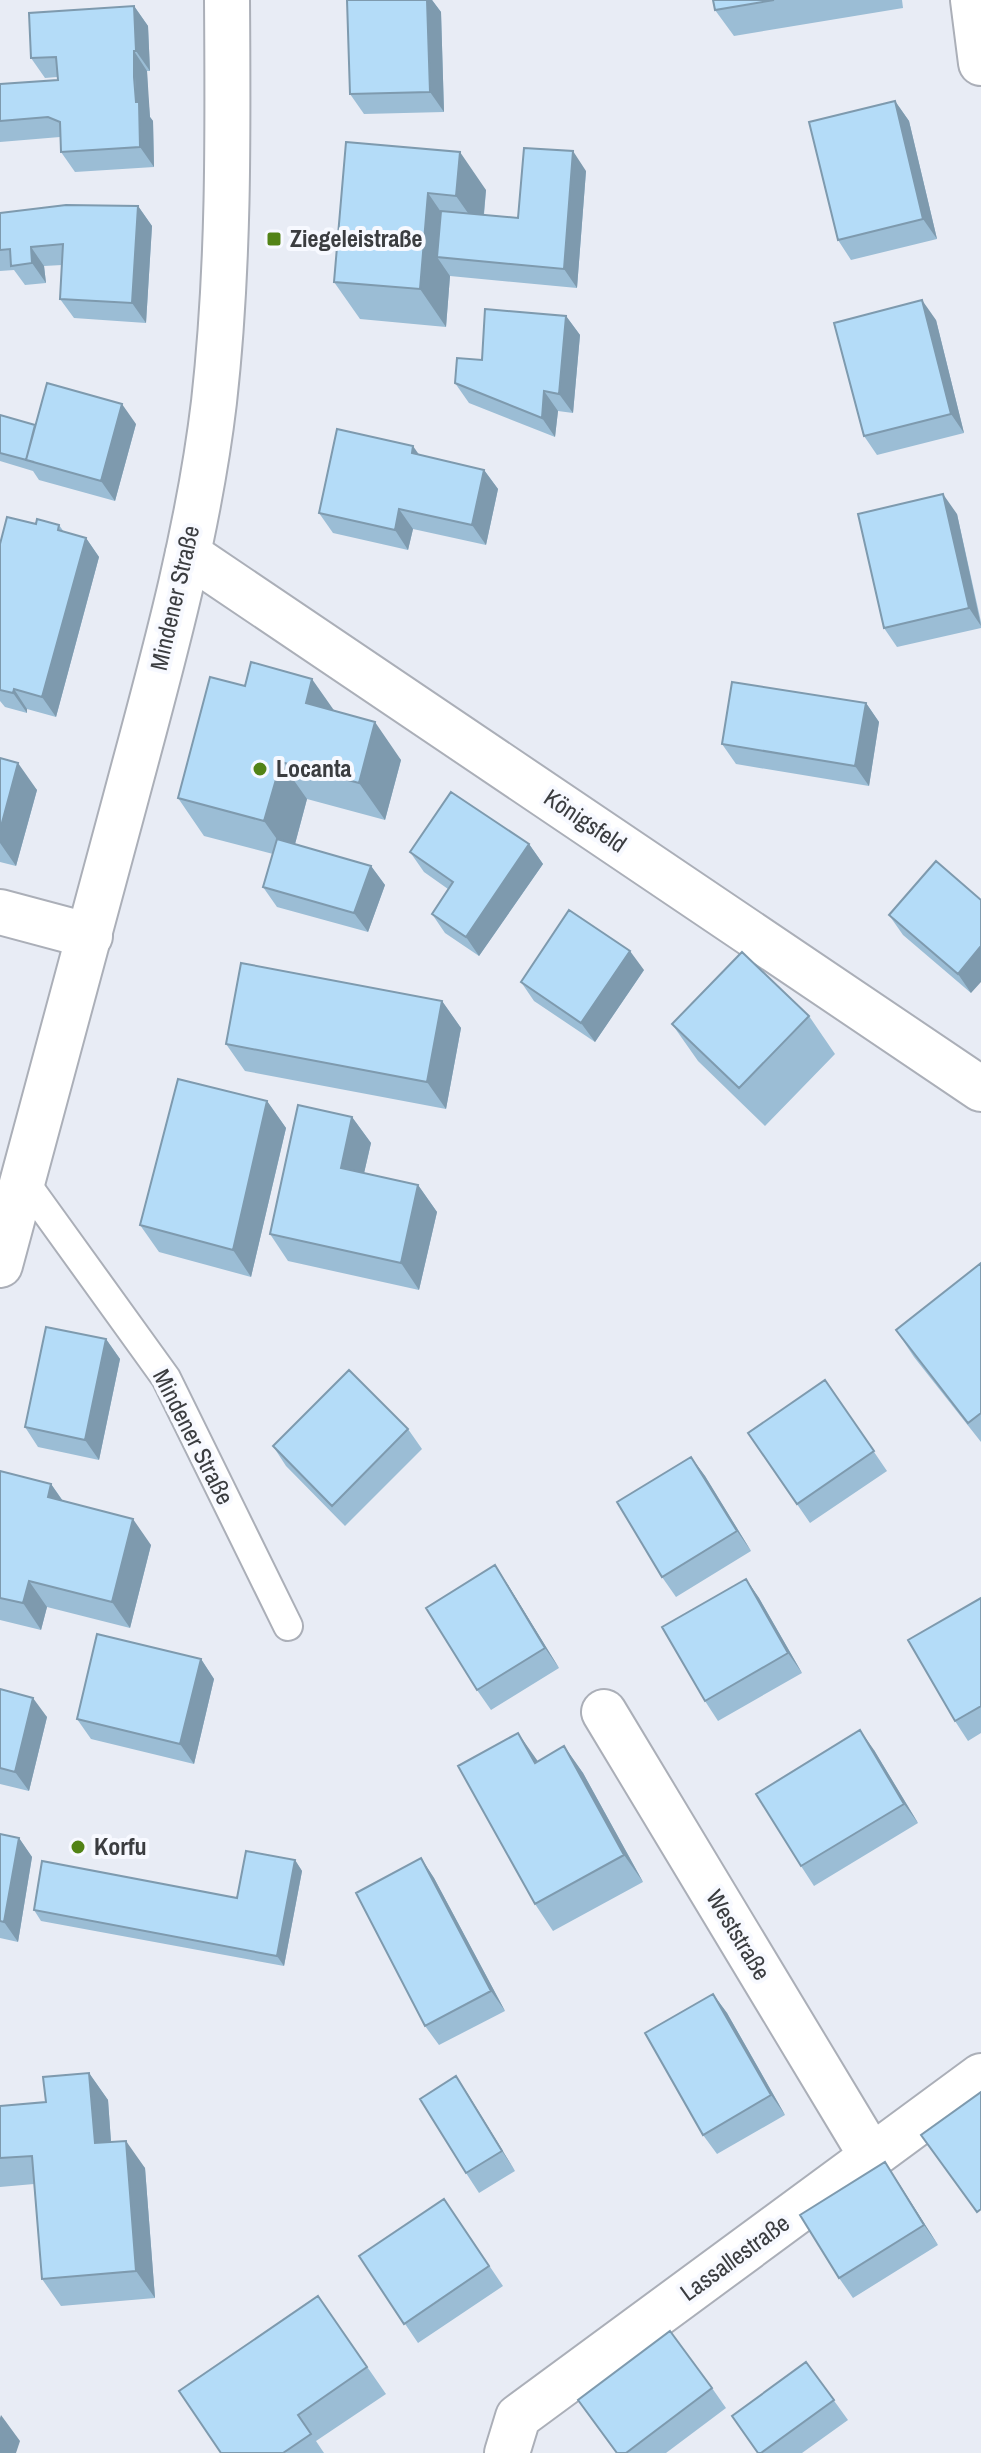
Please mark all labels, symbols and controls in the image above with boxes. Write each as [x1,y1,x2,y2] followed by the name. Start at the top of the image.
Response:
[290,222,422,254] place label: Ziegeleistraße
[265,230,283,248] marker: Ziegeleistraße
[142,522,206,673] street label: Mindener Straße
[276,752,352,784] place label: Locanta
[251,760,269,778] marker: Locanta
[538,781,633,859] street label: Königsfeld
[146,1363,242,1510] street label: Mindener Straße
[94,1830,146,1862] place label: Korfu
[69,1838,87,1856] marker: Korfu
[699,1883,778,1986] street label: Weststraße
[673,2207,796,2308] street label: Lassallestraße

